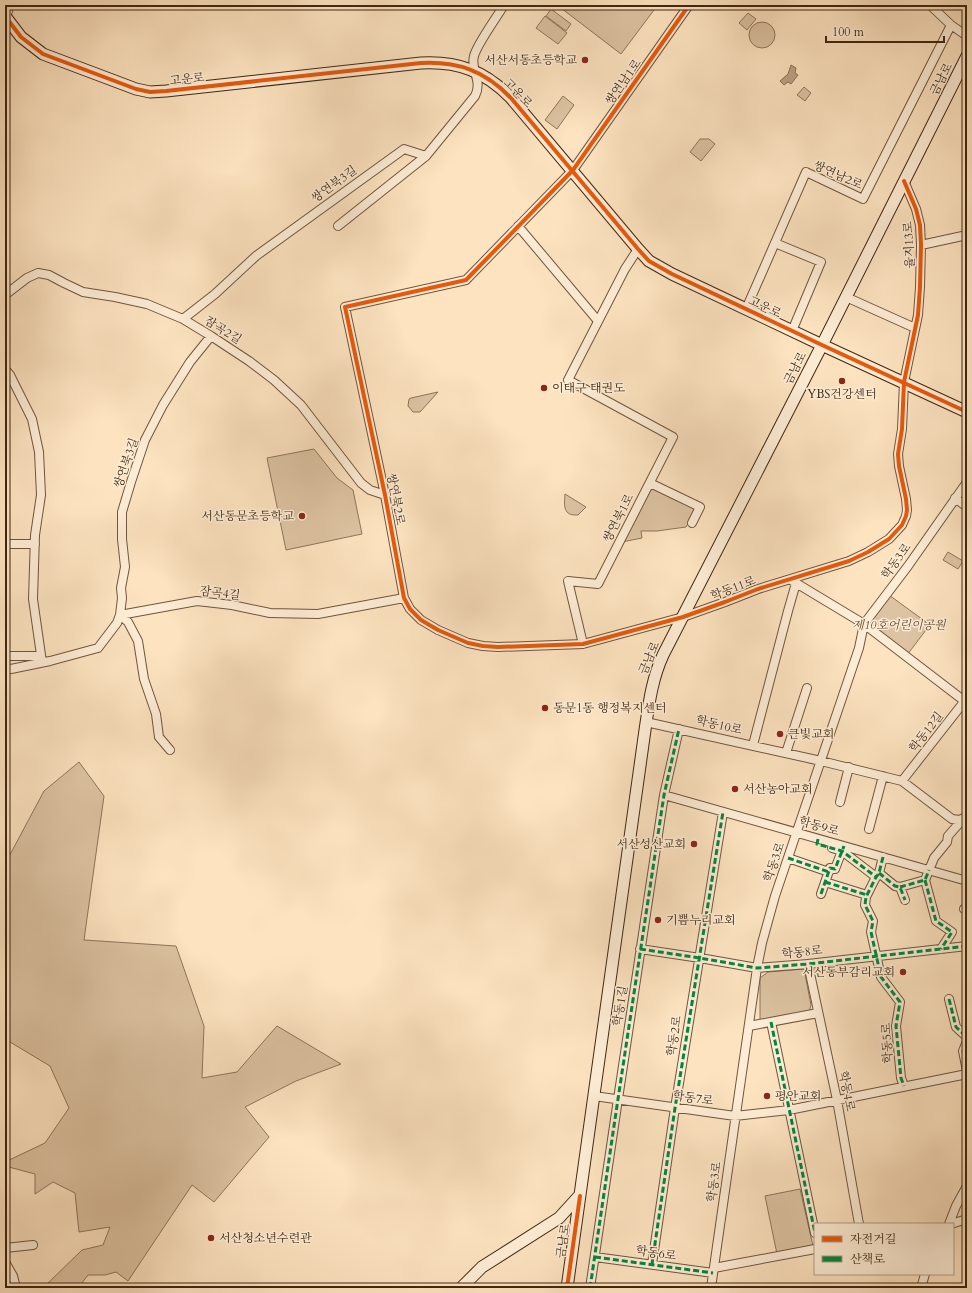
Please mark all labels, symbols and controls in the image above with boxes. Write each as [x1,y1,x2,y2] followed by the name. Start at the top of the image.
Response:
[826,18,944,44] scale bar
[832,24,865,40] text: 100 m
[484,52,577,68] place label: 서산서동초등학교
[580,55,590,65] marker: 서산서동초등학교
[601,56,645,108] street label: 쌍연남1로
[926,60,956,98] street label: 금남로
[169,69,206,89] street label: 고운로
[500,75,536,111] street label: 고운로
[811,157,866,193] street label: 쌍연남2로
[308,162,360,206] street label: 쌍연북3길
[900,221,918,269] street label: 율지13로
[746,292,785,322] street label: 고운로
[201,312,245,348] street label: 잠곡2길
[780,349,810,387] street label: 금남로
[837,376,847,386] marker: YBS건강센터
[552,380,625,396] place label: 이태구 태권도
[539,383,549,393] marker: 이태구 태권도
[807,386,877,402] place label: YBS건강센터
[110,436,142,490] street label: 쌍연북3길
[383,472,409,527] street label: 쌍연북2로
[599,491,637,545] street label: 쌍연북1로
[201,508,294,524] place label: 서산동문초등학교
[297,511,307,521] marker: 서산동문초등학교
[877,539,915,582] street label: 학동3로
[708,572,758,604] street label: 학동11로
[199,583,241,603] street label: 잠곡4길
[852,617,947,633] park label: 제10호어린이공원
[635,638,663,677] street label: 금남로
[553,700,667,716] place label: 동문1동 행정복지센터
[540,703,550,713] marker: 동문1동 행정복지센터
[905,709,947,755] street label: 학동12길
[694,712,744,738] street label: 학동10로
[788,726,834,742] place label: 큰빛교회
[775,729,785,739] marker: 큰빛교회
[743,781,813,797] place label: 서산농아교회
[730,784,740,794] marker: 서산농아교회
[797,813,841,839] street label: 학동9로
[616,836,686,852] place label: 서산성산교회
[689,839,699,849] marker: 서산성산교회
[760,840,788,884] street label: 학동3로
[666,912,736,928] place label: 기쁨누리교회
[653,915,663,925] marker: 기쁨누리교회
[781,942,824,962] street label: 학동8로
[802,964,895,980] place label: 서산동부감리교회
[898,967,908,977] marker: 서산동부감리교회
[609,985,631,1027] street label: 학동1길
[663,1014,685,1057] street label: 학동2로
[878,1022,896,1064] street label: 학동5로
[835,1069,859,1113] street label: 학동4로
[672,1087,715,1109] street label: 학동7로
[775,1088,821,1104] place label: 평안교회
[762,1091,772,1101] marker: 평안교회
[703,1160,725,1203] street label: 학동3로
[553,1222,573,1259] street label: 금남로
[814,1223,954,1275] legend
[219,1230,312,1246] place label: 서산청소년수련관
[850,1231,896,1247] text: 자전거길
[206,1233,216,1243] marker: 서산청소년수련관
[635,1242,678,1264] street label: 학동6로
[850,1251,885,1267] text: 산책로

